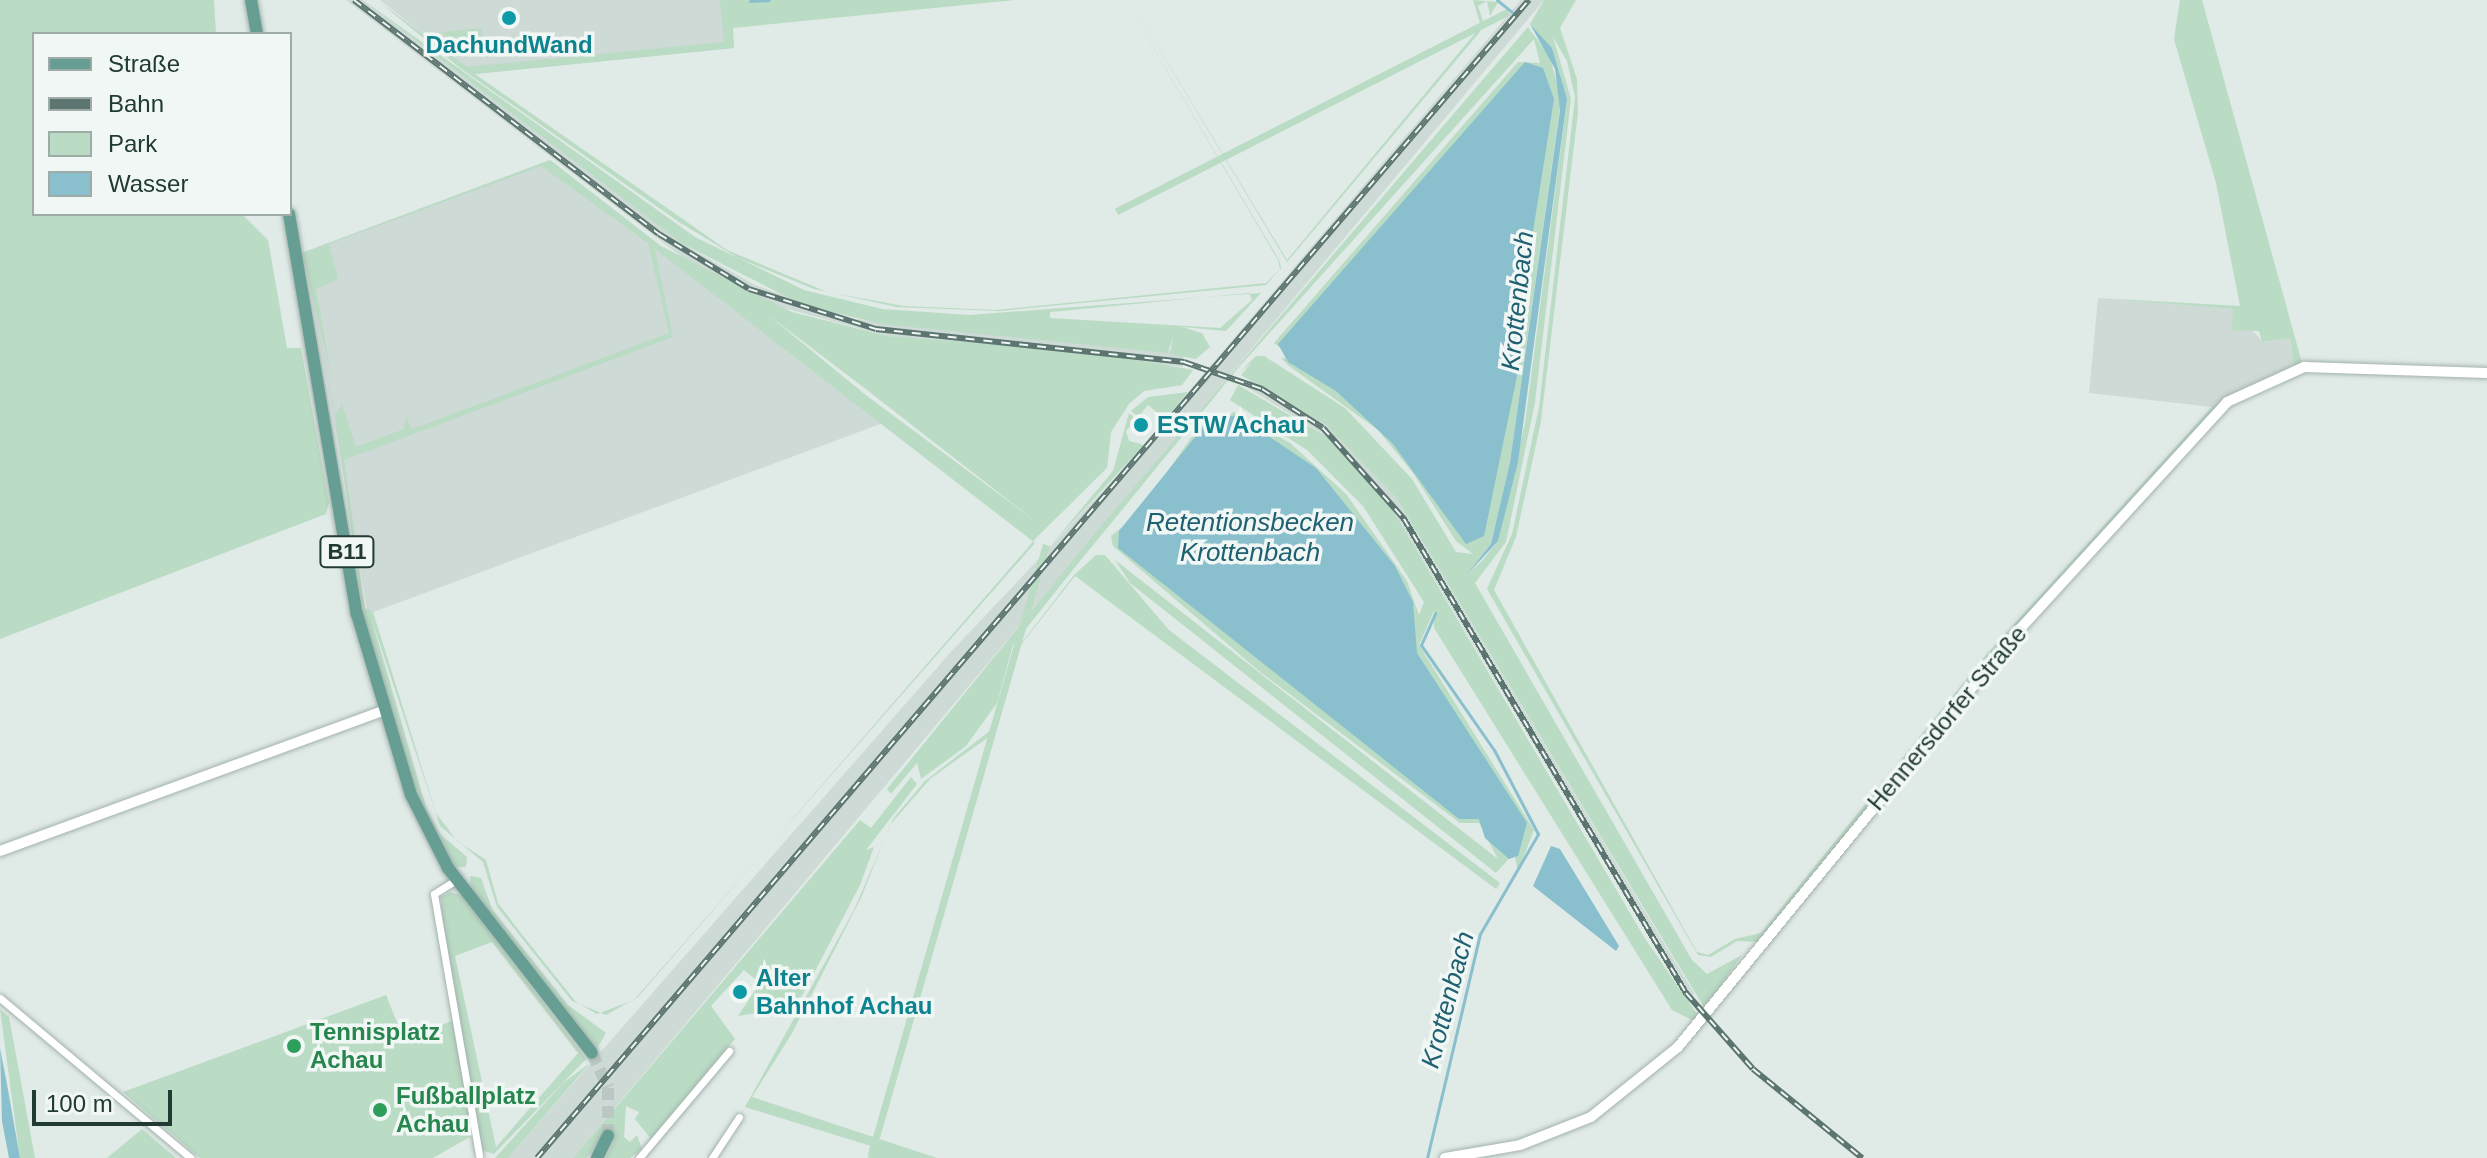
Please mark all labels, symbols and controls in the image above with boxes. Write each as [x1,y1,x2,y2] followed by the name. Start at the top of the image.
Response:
[500,9,518,27] marker: DachundWand
[425,31,593,59] place label: DachundWand
[32,32,292,216] legend
[108,50,180,77] text: Straße
[108,90,164,117] text: Bahn
[108,130,157,157] text: Park
[108,170,188,197] text: Wasser
[1495,230,1541,372] water label: Krottenbach
[1157,411,1306,439] place label: ESTW Achau
[1132,416,1150,434] marker: ESTW Achau
[1146,507,1354,568] water label: Retentionsbecken Krottenbach
[319,534,375,570] road number: B11
[1861,620,2033,816] street label: Hennersdorfer Straße
[1415,928,1481,1072] water label: Krottenbach
[756,964,933,1020] place label: Alter Bahnhof Achau
[731,983,749,1001] marker: Alter Bahnhof Achau
[310,1018,440,1074] place label: Tennisplatz Achau
[285,1037,303,1055] marker: Tennisplatz Achau
[36,1074,176,1124] scale bar
[396,1082,536,1138] place label: Fußballplatz Achau
[46,1090,113,1117] text: 100 m
[371,1101,389,1119] marker: Fußballplatz Achau

